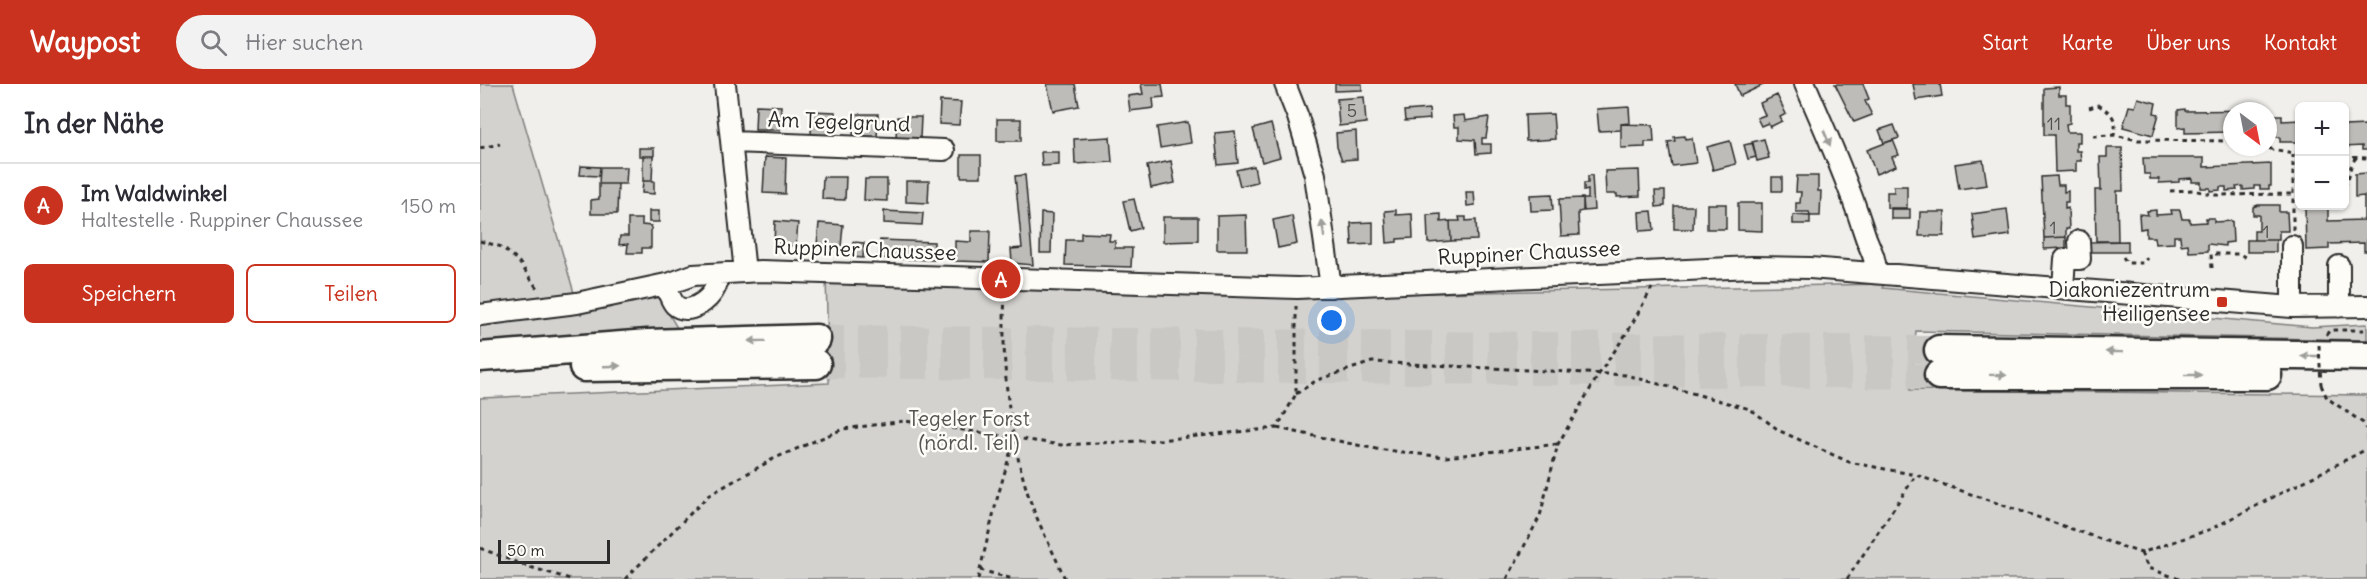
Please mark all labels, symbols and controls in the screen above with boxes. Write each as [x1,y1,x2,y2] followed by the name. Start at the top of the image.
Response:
[176,15,596,69] search box
[30,24,140,60] text: Waypost
[197,26,230,59] icon: search
[245,28,363,56] text: Hier suchen
[1982,29,2028,56] text: Start
[2061,29,2113,56] text: Karte
[2146,29,2231,56] text: Über uns
[2264,29,2337,56] text: Kontakt
[1347,99,1357,122] house number: 5
[2223,102,2277,156] north arrow
[2295,102,2349,210] map controls
[2295,102,2349,156] button: +
[767,106,911,137] street label: Am Tegelgrund
[24,107,164,140] text: In der Nähe
[2047,112,2061,135] house number: 11
[1823,129,1832,147] one-way arrow
[2295,156,2349,210] button: −
[81,179,227,207] text: Im Waldwinkel
[37,193,50,218] text: A
[401,193,456,218] text: 150 m
[81,207,363,232] text: Haltestelle · Ruppiner Chaussee
[2049,216,2057,239] house number: 1
[1319,219,1328,238] one-way arrow
[2262,220,2270,243] house number: 1
[773,233,957,266] street label: Ruppiner Chaussee
[1437,234,1621,271] street label: Ruppiner Chaussee
[982,256,1020,302] pin: A
[24,264,234,323] button: Speichern
[246,264,456,323] button: Teilen
[2049,276,2210,327] place label: Diakoniezentrum Heiligensee
[2215,295,2229,309] marker: Diakoniezentrum Heiligensee
[1317,306,1346,335] your location
[748,336,767,346] one-way arrow
[2104,348,2123,357] one-way arrow
[2299,351,2318,361] one-way arrow
[602,361,621,370] one-way arrow
[1988,370,2007,380] one-way arrow
[2183,370,2202,380] one-way arrow
[908,405,1030,456] park label: Tegeler Forst (nördl. Teil)
[498,537,610,564] scale bar
[507,540,545,560] text: 50 m

